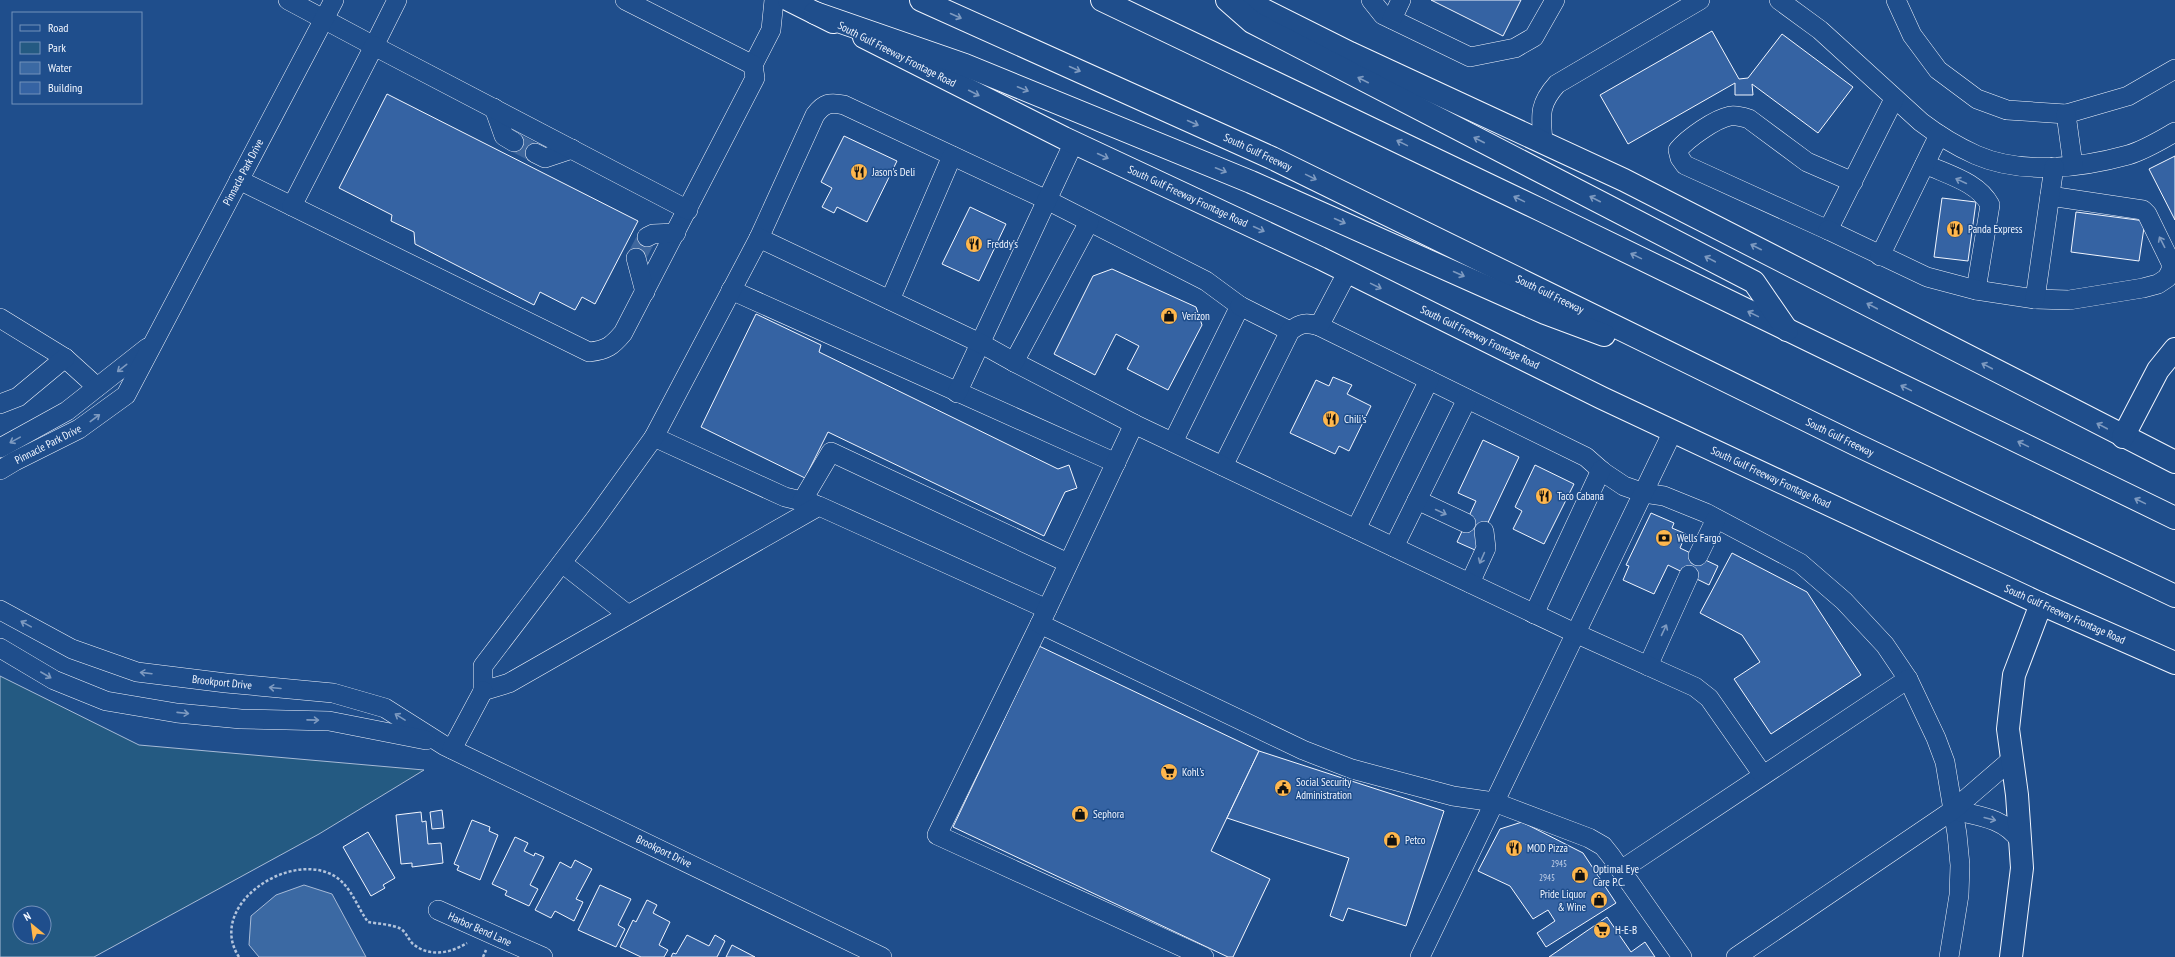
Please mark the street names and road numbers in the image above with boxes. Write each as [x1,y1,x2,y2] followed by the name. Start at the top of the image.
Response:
[836,18,959,90] street label: South Gulf Freeway Frontage Road
[1222,130,1295,174] street label: South Gulf Freeway
[220,136,267,208] street label: Pinnacle Park Drive
[1126,162,1250,230] street label: South Gulf Freeway Frontage Road
[1514,272,1587,317] street label: South Gulf Freeway
[1418,302,1542,372] street label: South Gulf Freeway Frontage Road
[1804,415,1877,460] street label: South Gulf Freeway
[12,421,84,467] street label: Pinnacle Park Drive
[1709,443,1833,511] street label: South Gulf Freeway Frontage Road
[2002,581,2128,647] street label: South Gulf Freeway Frontage Road
[191,672,253,692] street label: Brookport Drive
[634,832,694,871] street label: Brookport Drive
[446,909,514,949] street label: Harbor Bend Lane

